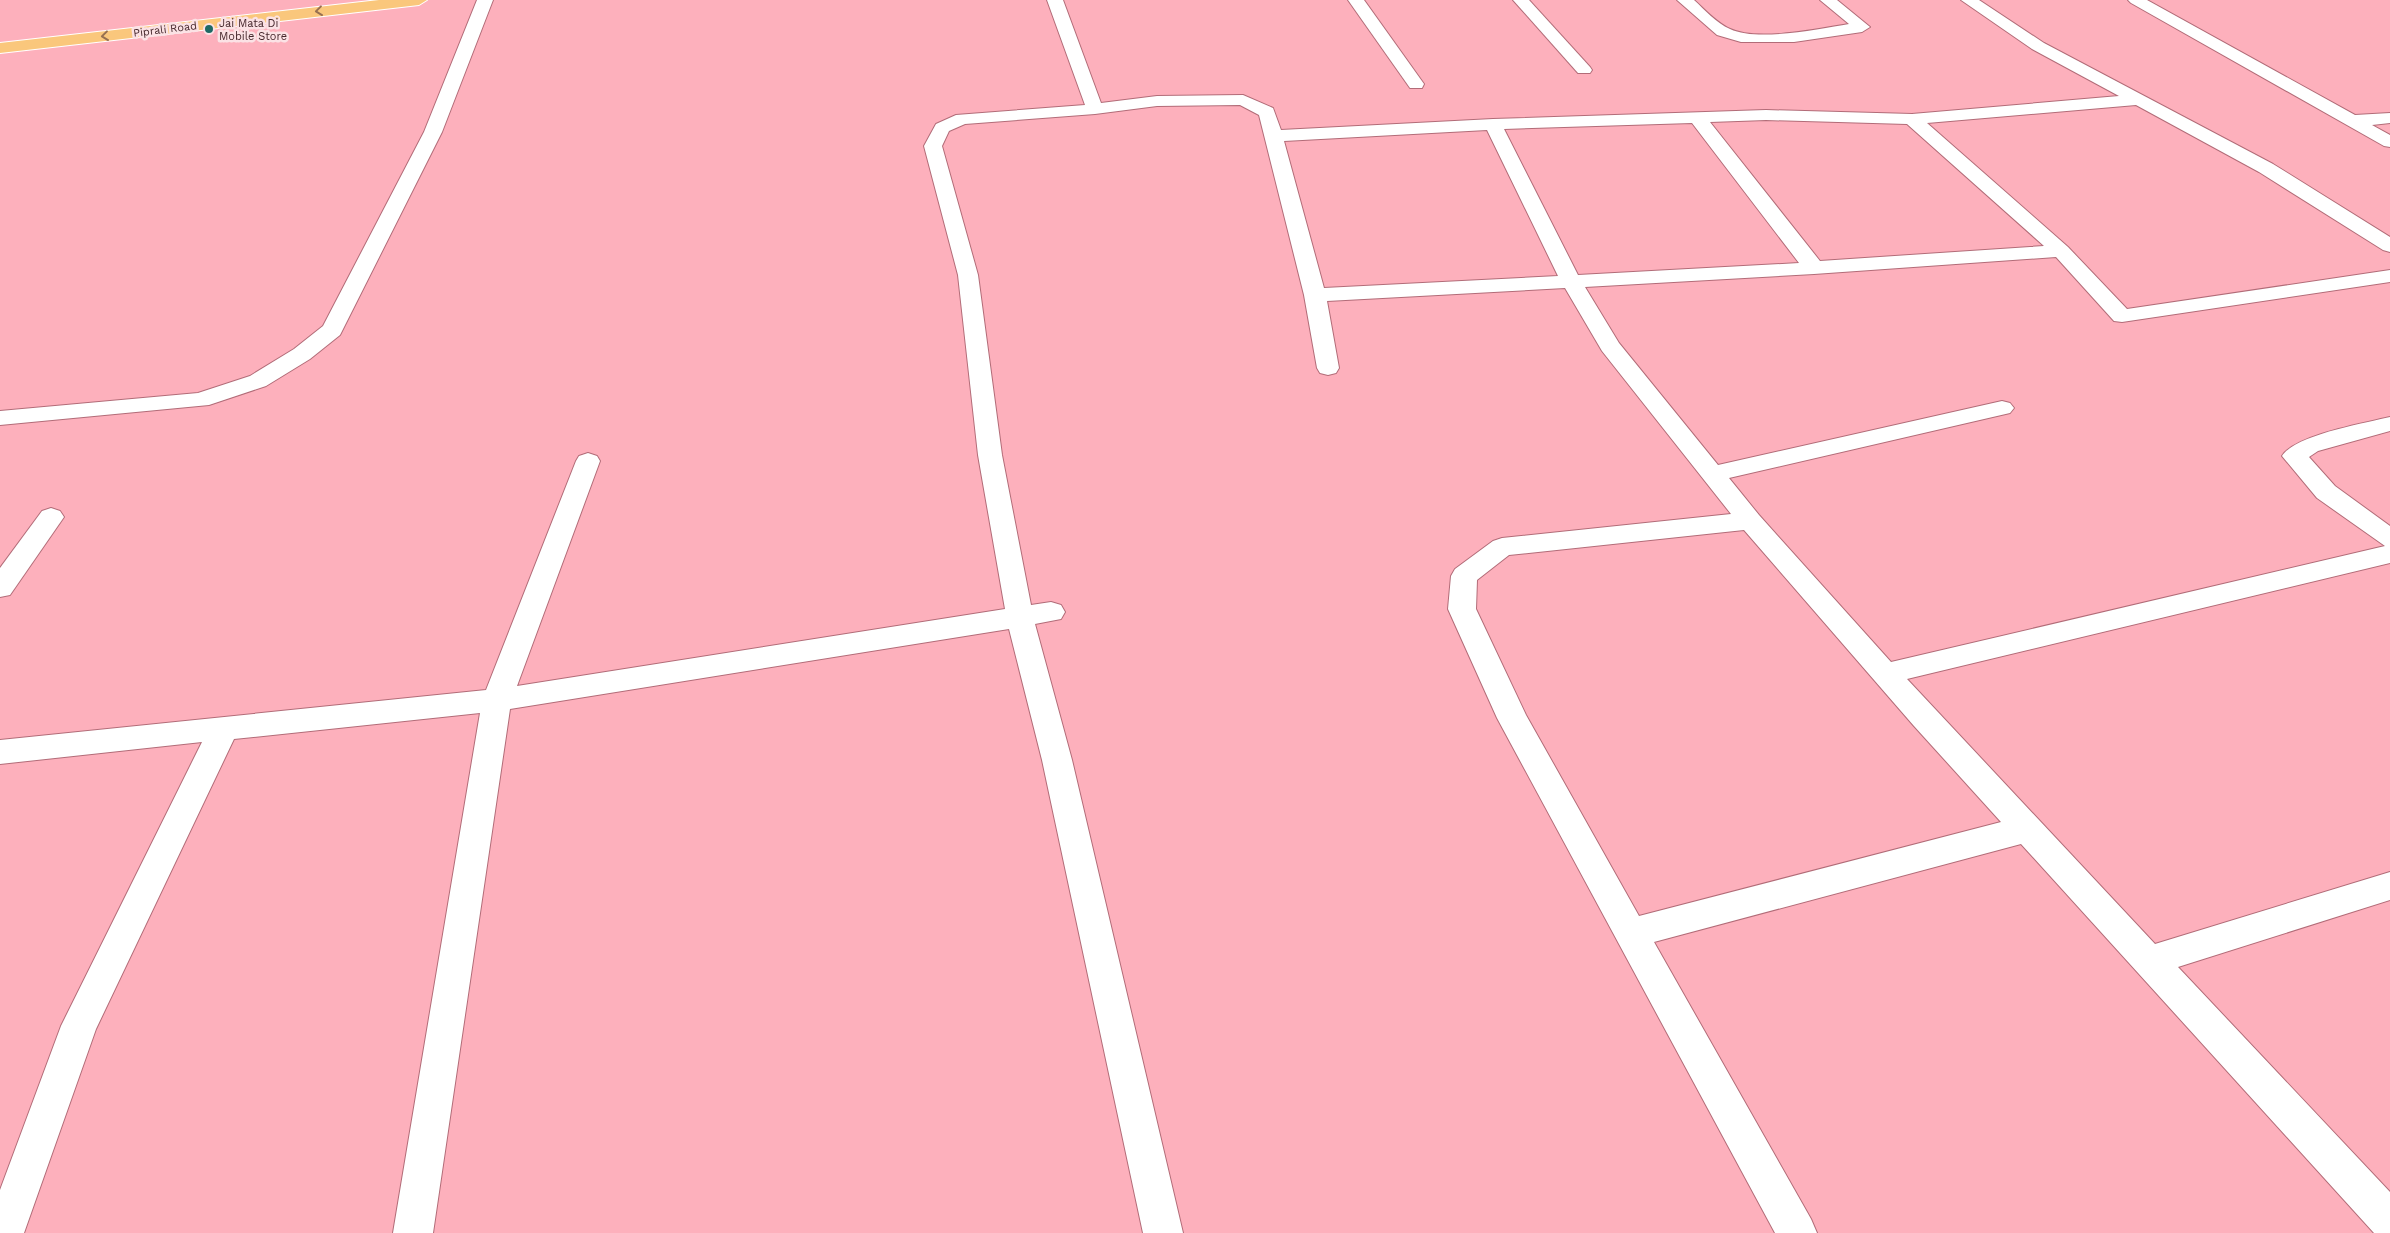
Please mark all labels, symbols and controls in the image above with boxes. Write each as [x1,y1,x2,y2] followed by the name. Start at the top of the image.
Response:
[315,5,323,16] one-way arrow
[219,17,287,43] place label: Jai Mata Di Mobile Store
[133,19,198,40] street label: Piprali Road
[203,23,215,35] marker: Jai Mata Di Mobile Store
[101,30,109,41] one-way arrow

